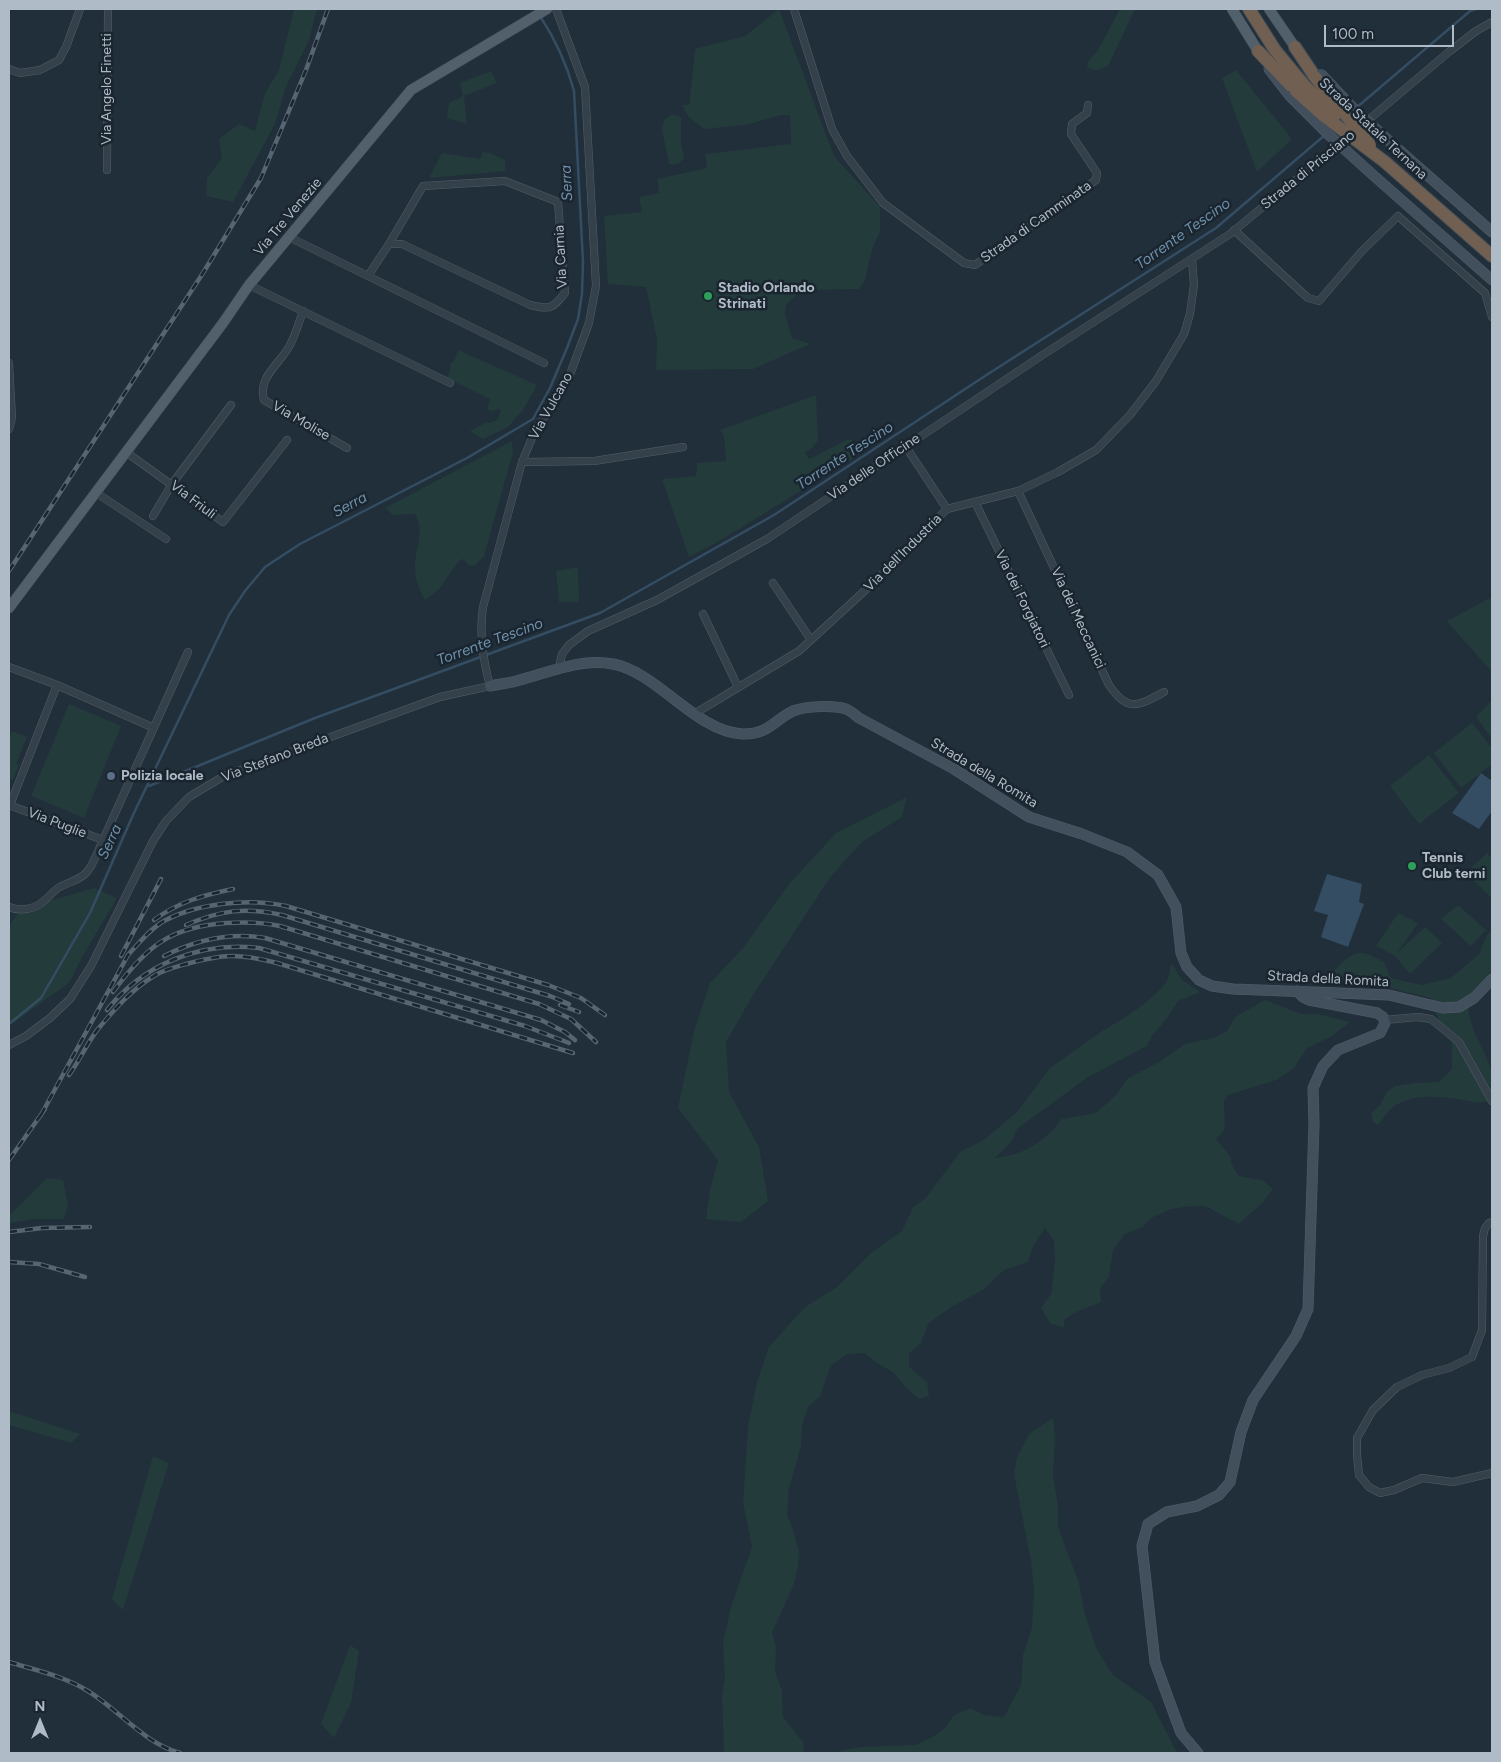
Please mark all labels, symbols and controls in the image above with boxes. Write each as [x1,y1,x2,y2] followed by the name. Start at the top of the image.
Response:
[1326,15,1456,47] scale bar
[1332,25,1374,43] text: 100 m
[99,33,115,145] street label: Via Angelo Finetti
[1316,75,1430,183] street label: Strada Statale Ternana
[1258,127,1358,213] street label: Strada di Prisciano
[557,164,577,202] water label: Serra
[251,175,325,259] street label: Via Tre Venezie
[977,178,1095,266] street label: Strada di Camminata
[1132,195,1234,273] water label: Torrente Tescino
[551,225,571,289] street label: Via Carnia
[718,280,815,312] place label: Stadio Orlando Strinati
[702,290,714,302] marker: Stadio Orlando Strinati
[526,369,576,443] street label: Via Vulcano
[269,398,333,444] street label: Via Molise
[793,418,897,494] water label: Torrente Tescino
[825,430,923,504] street label: Via delle Officine
[167,477,219,523] street label: Via Friuli
[330,489,370,521] water label: Serra
[861,511,945,595] street label: Via dell'Industria
[991,547,1053,651] street label: Via dei Forgiatori
[1047,565,1109,671] street label: Via dei Meccanici
[434,614,546,670] water label: Torrente Tescino
[219,730,331,786] street label: Via Stefano Breda
[928,734,1040,812] street label: Strada della Romita
[121,768,204,784] place label: Polizia locale
[105,770,117,782] marker: Polizia locale
[25,804,89,842] street label: Via Puglie
[94,822,126,862] water label: Serra
[1422,850,1485,882] place label: Tennis Club terni
[1406,860,1418,872] marker: Tennis Club terni
[1267,967,1389,991] street label: Strada della Romita
[15,1697,65,1747] north arrow
[35,1698,45,1715] text: N

